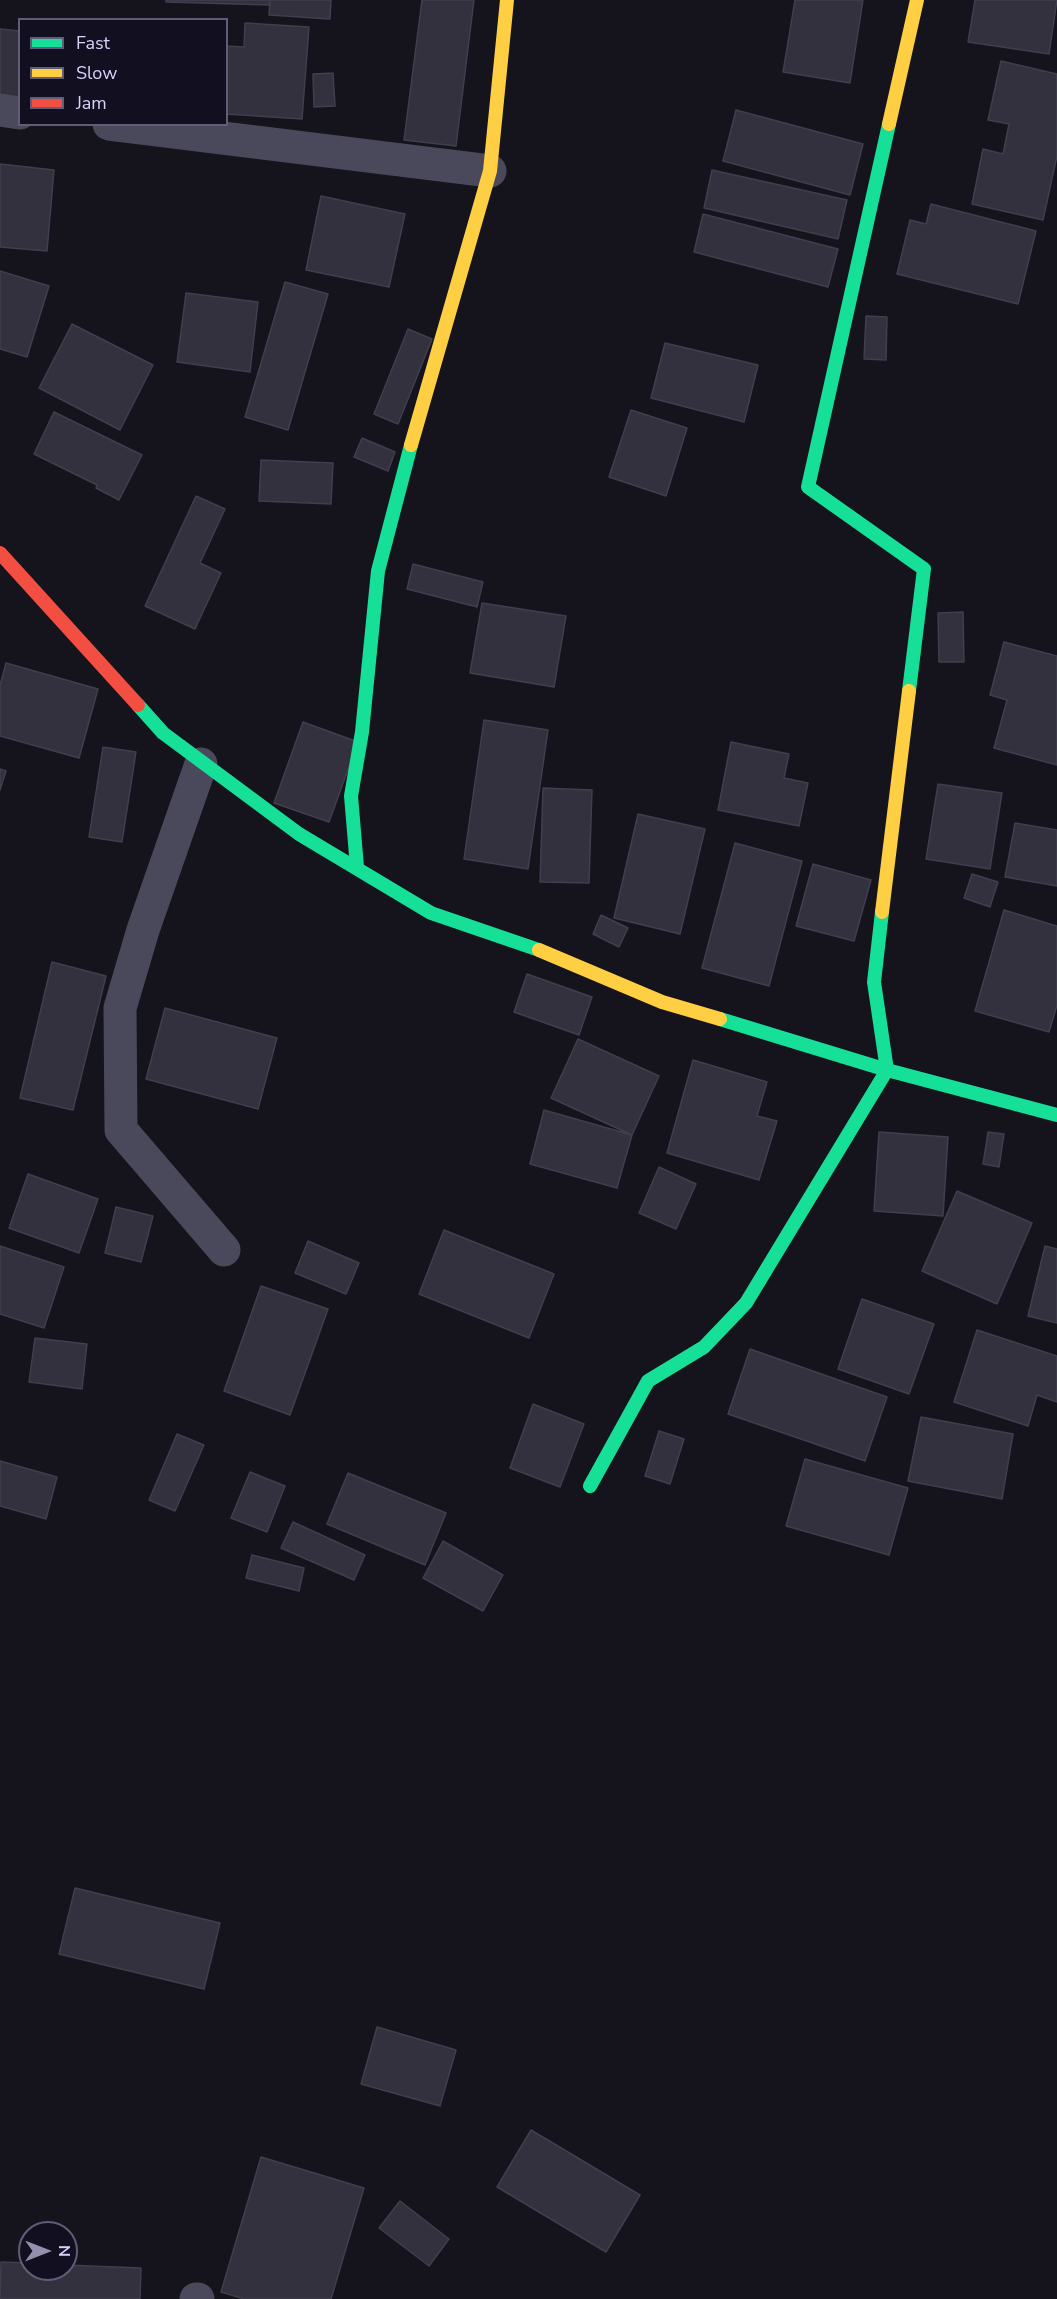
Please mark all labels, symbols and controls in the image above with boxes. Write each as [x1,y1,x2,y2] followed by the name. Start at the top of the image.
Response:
[18,18,228,126] legend
[76,31,110,55] text: Fast
[76,61,117,85] text: Slow
[76,91,107,115] text: Jam
[18,2221,78,2281] north arrow
[53,2245,75,2257] text: N

